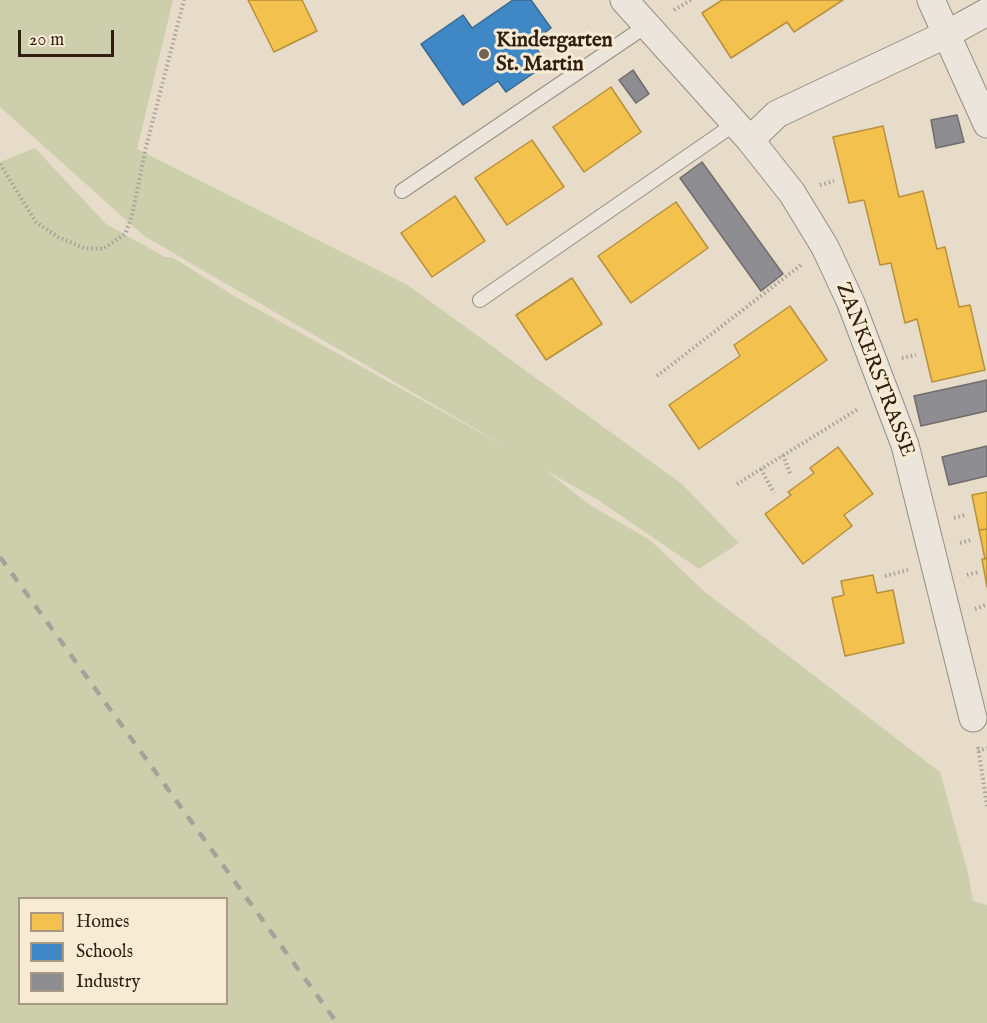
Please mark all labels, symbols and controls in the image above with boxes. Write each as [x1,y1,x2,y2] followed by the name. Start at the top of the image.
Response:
[21,18,117,56] scale bar
[29,29,64,52] text: 20 m
[496,29,613,79] place label: Kindergarten St. Martin
[477,47,491,61] marker: Kindergarten St. Martin
[829,279,919,461] street label: ZANKERSTRASSE
[18,897,228,1005] legend
[76,911,129,934] text: Homes
[76,941,133,964] text: Schools
[76,971,140,994] text: Industry

